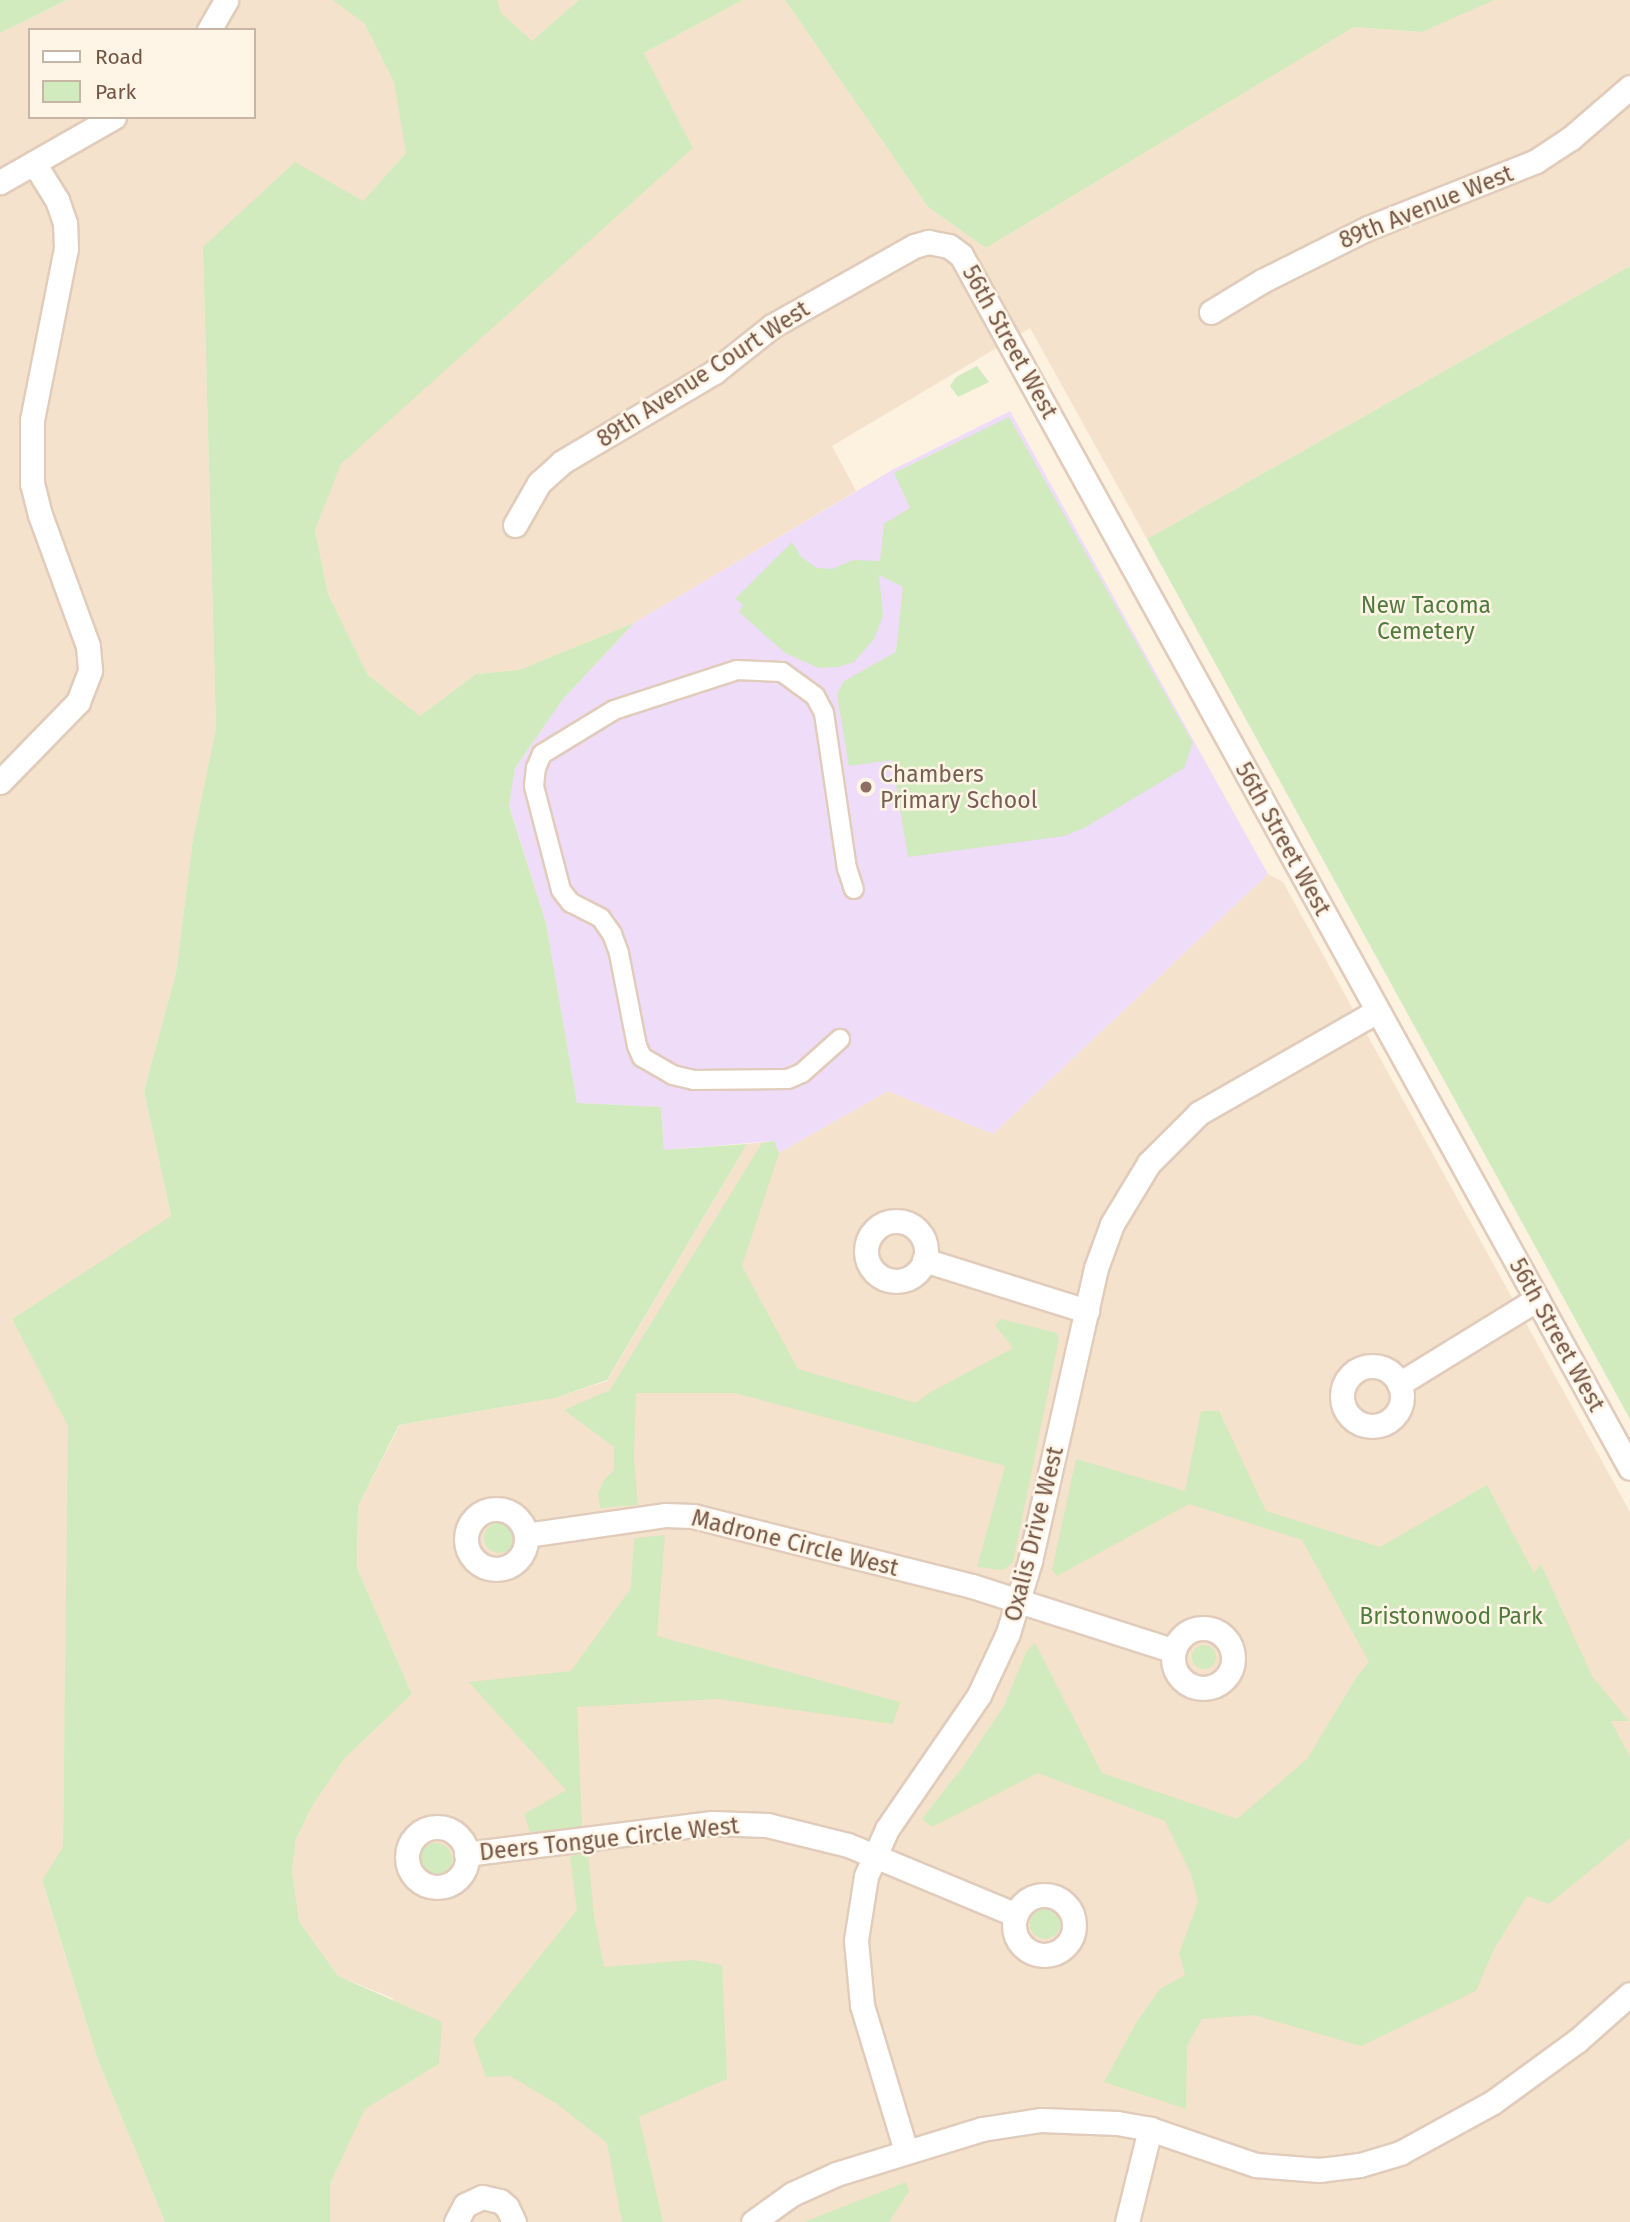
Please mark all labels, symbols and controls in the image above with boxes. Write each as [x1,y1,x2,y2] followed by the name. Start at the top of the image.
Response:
[28,28,256,119] legend
[95,44,143,70] text: Road
[95,79,136,105] text: Park
[1335,160,1517,254] street label: 89th Avenue West
[957,261,1063,423] street label: 56th Street West
[592,295,814,453] street label: 89th Avenue Court West
[1361,591,1491,645] park label: New Tacoma Cemetery
[1230,758,1336,920] street label: 56th Street West
[880,760,1037,814] place label: Chambers Primary School
[858,779,874,795] marker: Chambers Primary School
[1504,1254,1610,1416] street label: 56th Street West
[999,1444,1069,1624] street label: Oxalis Drive West
[689,1504,901,1582] street label: Madrone Circle West
[1359,1602,1543,1630] park label: Bristonwood Park
[478,1812,740,1866] street label: Deers Tongue Circle West

